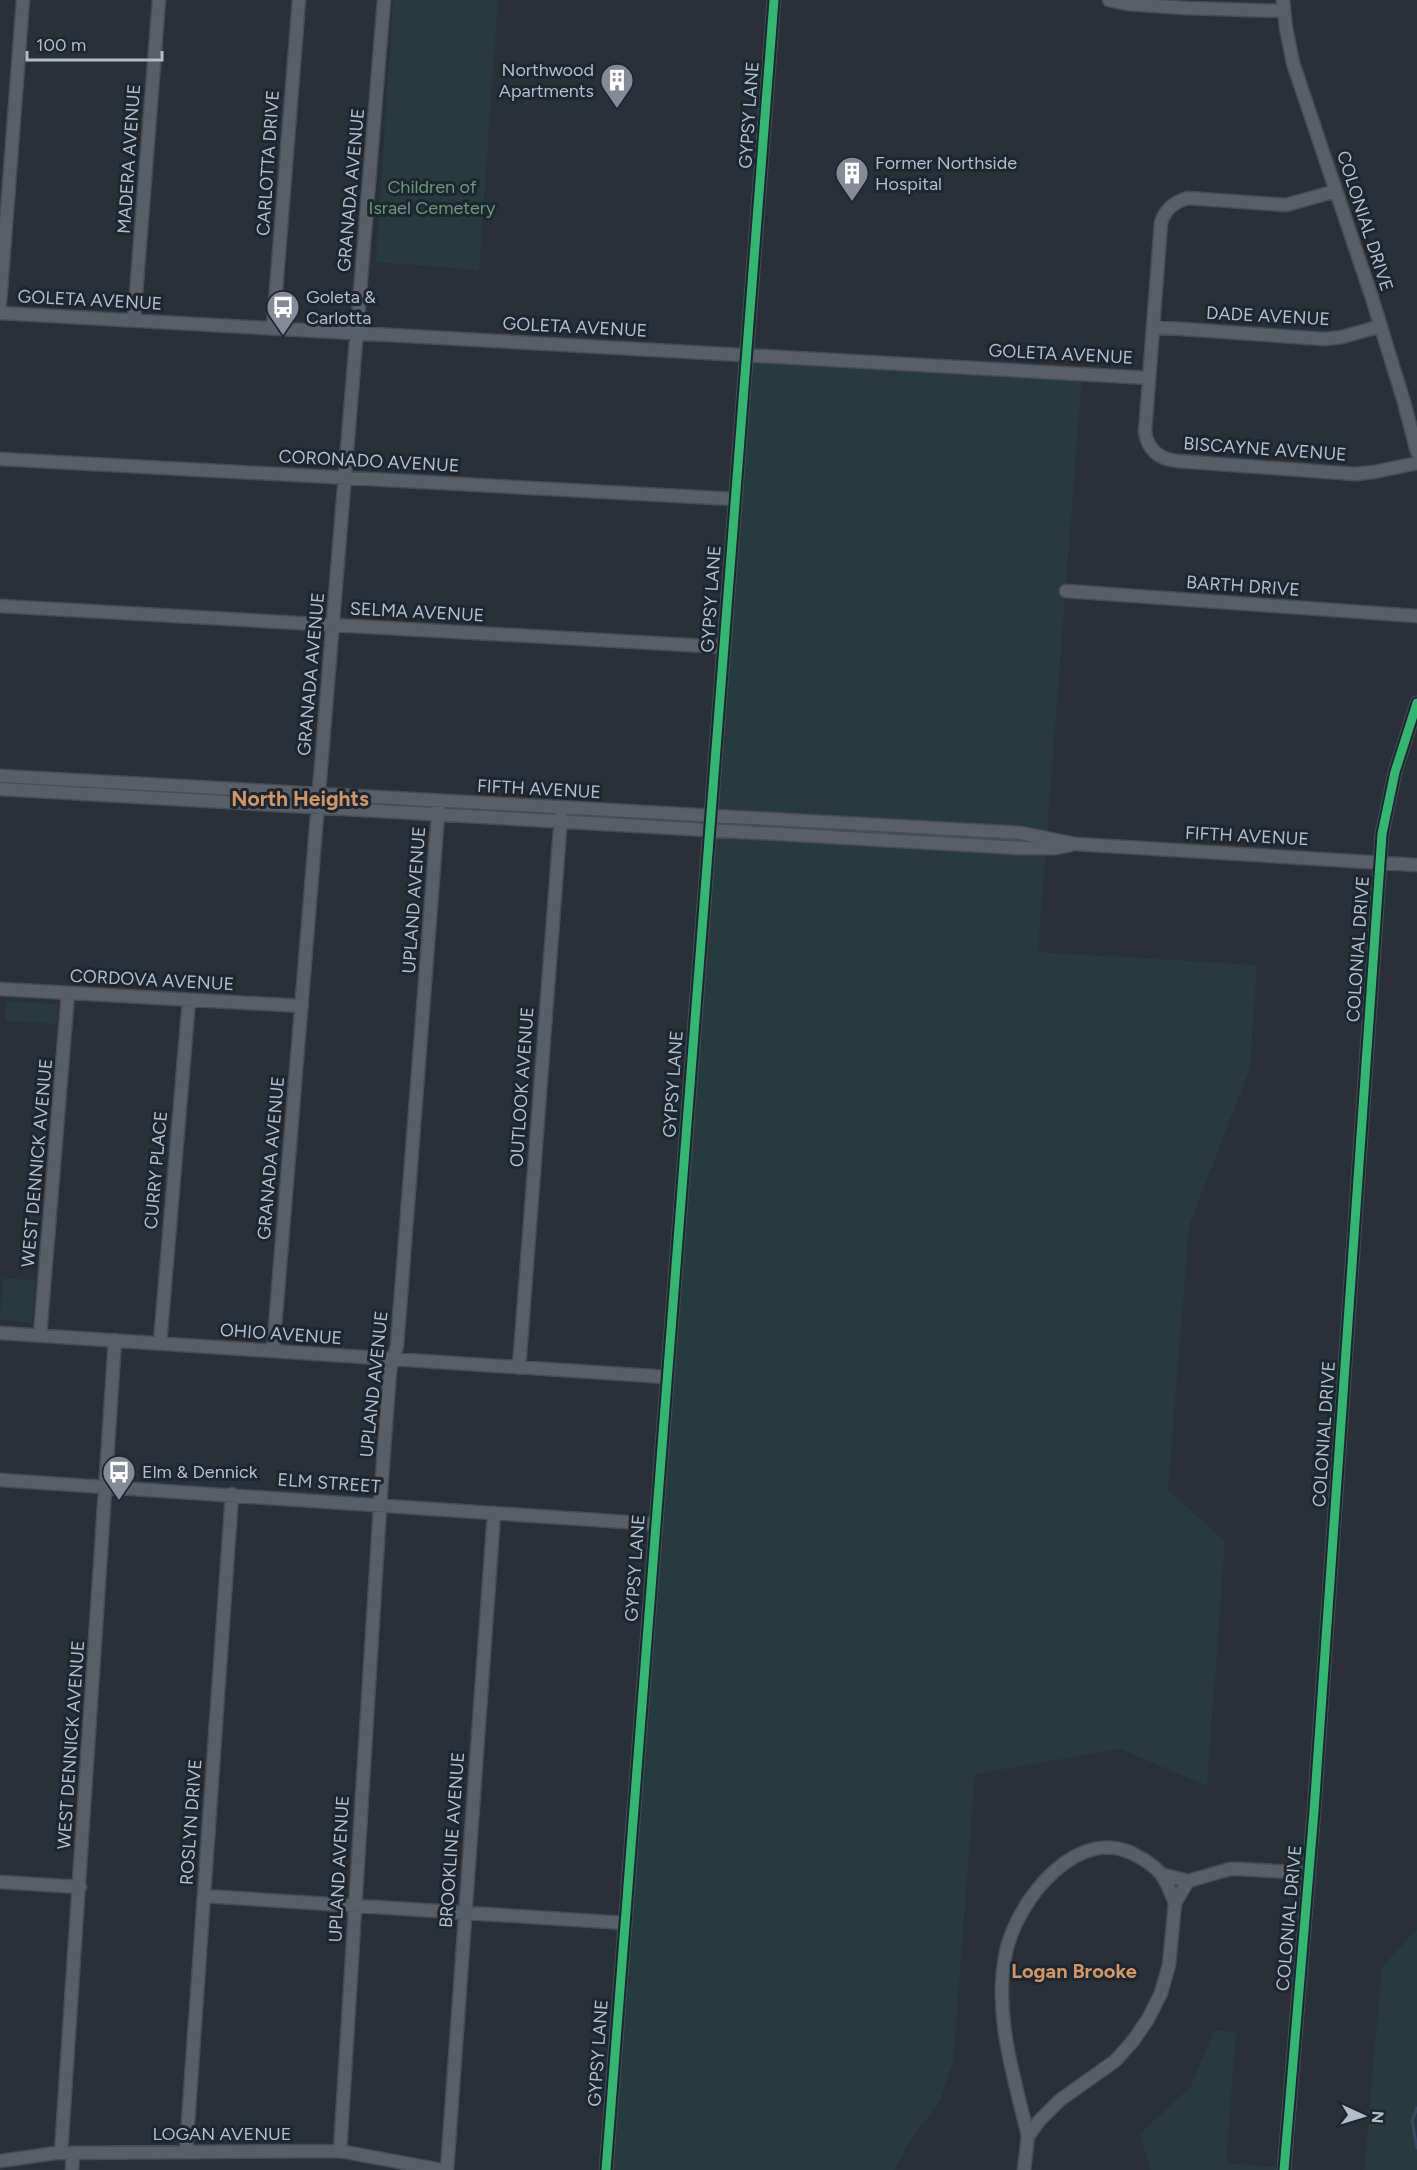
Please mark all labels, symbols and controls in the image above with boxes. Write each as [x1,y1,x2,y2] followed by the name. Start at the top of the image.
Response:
[27,24,162,62] scale bar
[36,34,86,56] text: 100 m
[499,59,594,102] place label: Northwood Apartments
[734,61,764,169] street label: GYPSY LANE
[599,62,635,109] building icon: Northwood Apartments
[113,83,145,235] street label: MADERA AVENUE
[252,89,284,237] street label: CARLOTTA DRIVE
[333,107,369,273] street label: GRANADA AVENUE
[1332,148,1398,294] street label: COLONIAL DRIVE
[875,152,1017,195] place label: Former Northside Hospital
[834,155,870,202] building icon: Former Northside Hospital
[369,176,496,219] park label: Children of Israel Cemetery
[17,285,163,315] street label: GOLETA AVENUE
[306,286,376,329] place label: Goleta & Carlotta
[265,289,301,336] bus stop icon: Goleta & Carlotta
[1206,302,1330,330] street label: DADE AVENUE
[502,312,648,342] street label: GOLETA AVENUE
[988,339,1134,369] street label: GOLETA AVENUE
[1183,432,1347,466] street label: BISCAYNE AVENUE
[278,445,460,477] street label: CORONADO AVENUE
[696,545,726,653] street label: GYPSY LANE
[1185,571,1301,601] street label: BARTH DRIVE
[293,591,329,757] street label: GRANADA AVENUE
[349,597,485,627] street label: SELMA AVENUE
[476,775,602,803] street label: FIFTH AVENUE
[231,786,369,811] district label: North Heights
[1184,822,1310,850] street label: FIFTH AVENUE
[398,826,430,974] street label: UPLAND AVENUE
[1342,875,1374,1023] street label: COLONIAL DRIVE
[69,965,235,995] street label: CORDOVA AVENUE
[505,1006,539,1168] street label: OUTLOOK AVENUE
[658,1030,688,1138] street label: GYPSY LANE
[17,1058,57,1268] street label: WEST DENNICK AVENUE
[253,1075,289,1241] street label: GRANADA AVENUE
[140,1110,172,1230] street label: CURRY PLACE
[355,1310,393,1458] street label: UPLAND AVENUE
[219,1319,343,1349] street label: OHIO AVENUE
[1308,1360,1340,1508] street label: COLONIAL DRIVE
[101,1454,137,1501] bus stop icon: Elm & Dennick
[142,1461,258,1483] place label: Elm & Dennick
[277,1468,381,1498] street label: ELM STREET
[620,1514,650,1622] street label: GYPSY LANE
[53,1640,89,1850] street label: WEST DENNICK AVENUE
[435,1751,469,1929] street label: BROOKLINE AVENUE
[176,1758,206,1886] street label: ROSLYN DRIVE
[324,1795,354,1943] street label: UPLAND AVENUE
[1272,1844,1306,1992] street label: COLONIAL DRIVE
[1011,1959,1137,1983] district label: Logan Brooke
[583,1999,613,2107] street label: GYPSY LANE
[1333,2086,1393,2146] north arrow
[1368,2110,1387,2124] text: N
[153,2123,291,2145] street label: LOGAN AVENUE

